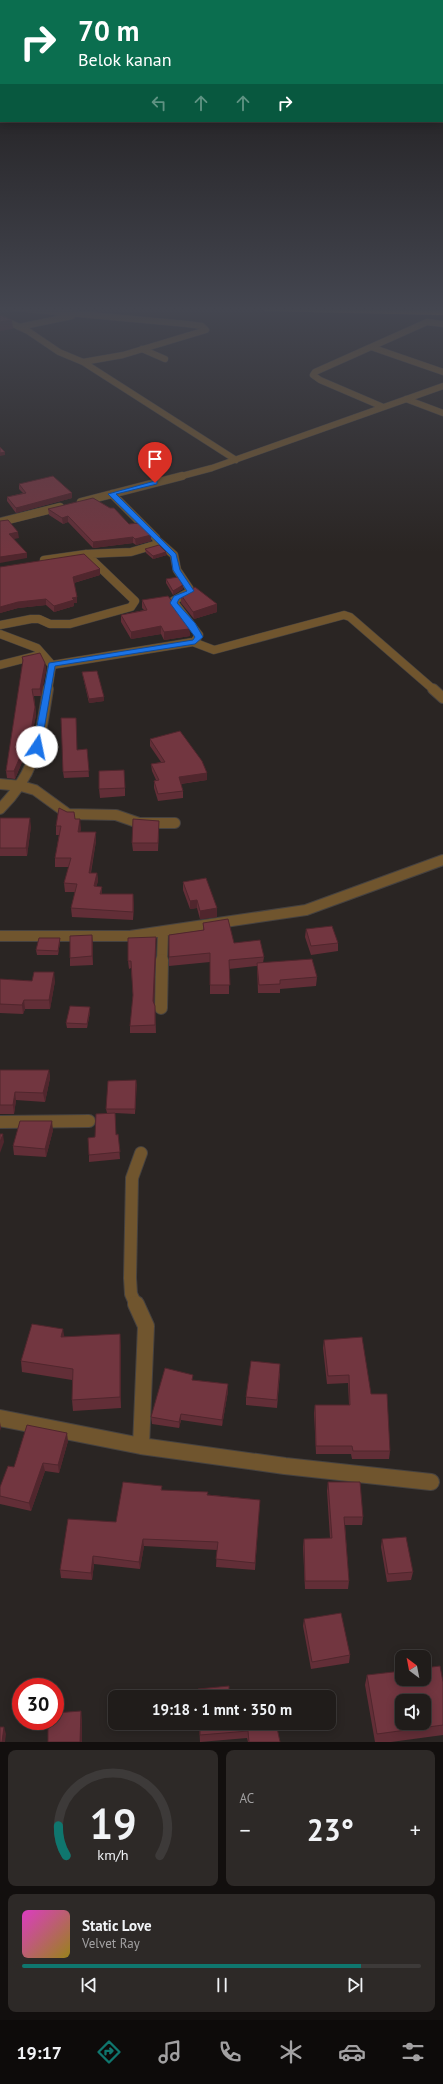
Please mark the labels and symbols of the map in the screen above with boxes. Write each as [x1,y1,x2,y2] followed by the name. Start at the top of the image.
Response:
[138,442,172,483] pin
[16,726,58,768] position arrow
[395,1650,431,1686] north arrow
[12,1678,64,1730] speed limit sign: 30

